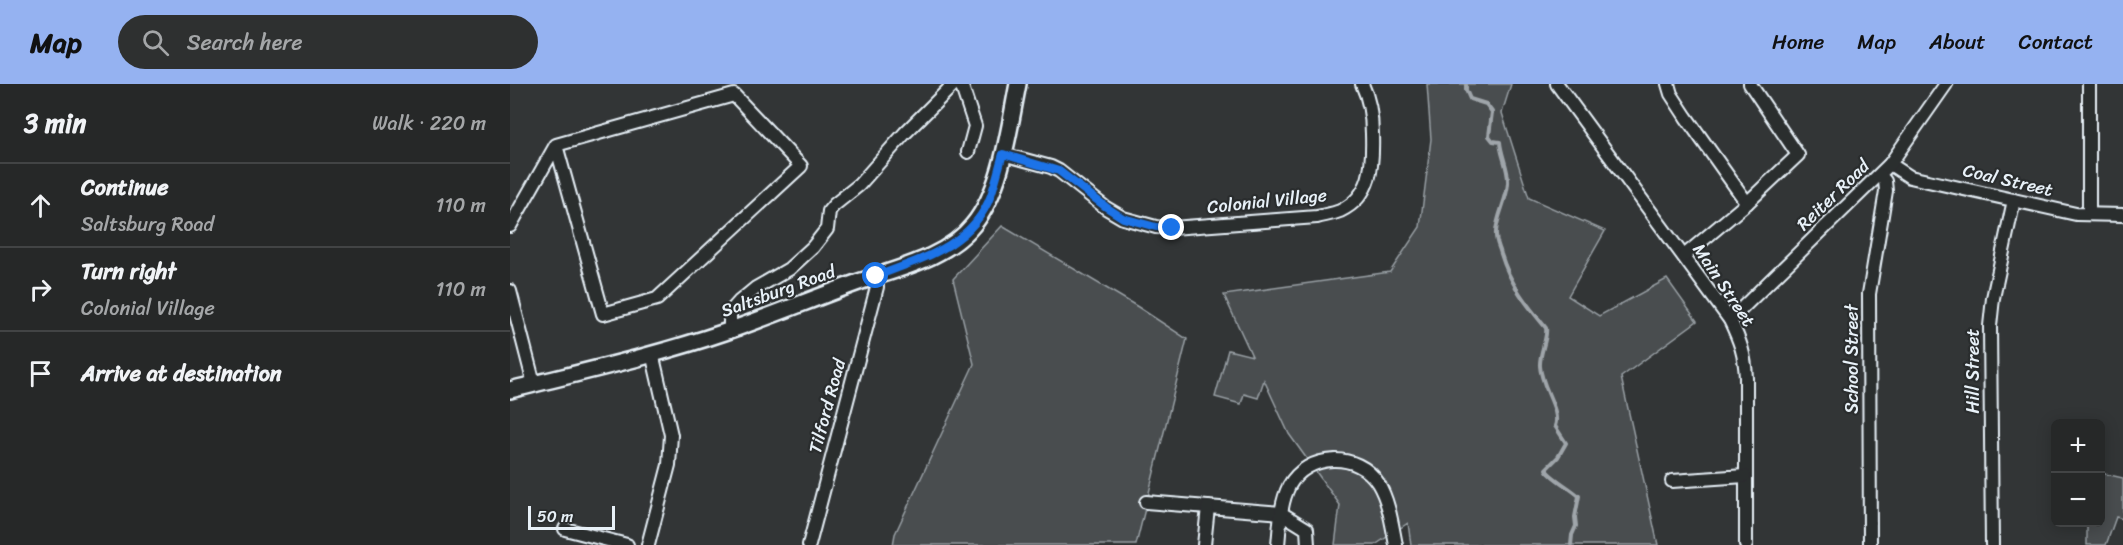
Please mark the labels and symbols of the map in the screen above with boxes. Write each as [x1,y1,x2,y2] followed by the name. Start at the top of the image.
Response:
[1789,150,1878,239] street label: Reiter Road
[1960,154,2056,206] street label: Coal Street
[1205,179,1329,223] street label: Colonial Village
[1158,214,1184,240] route end
[1684,236,1764,334] street label: Main Street
[716,255,841,327] street label: Saltsburg Road
[862,262,888,288] route start
[1836,303,1868,414] street label: School Street
[1957,328,1989,413] street label: Hill Street
[799,354,855,457] street label: Tilford Road
[528,503,615,530] scale bar

